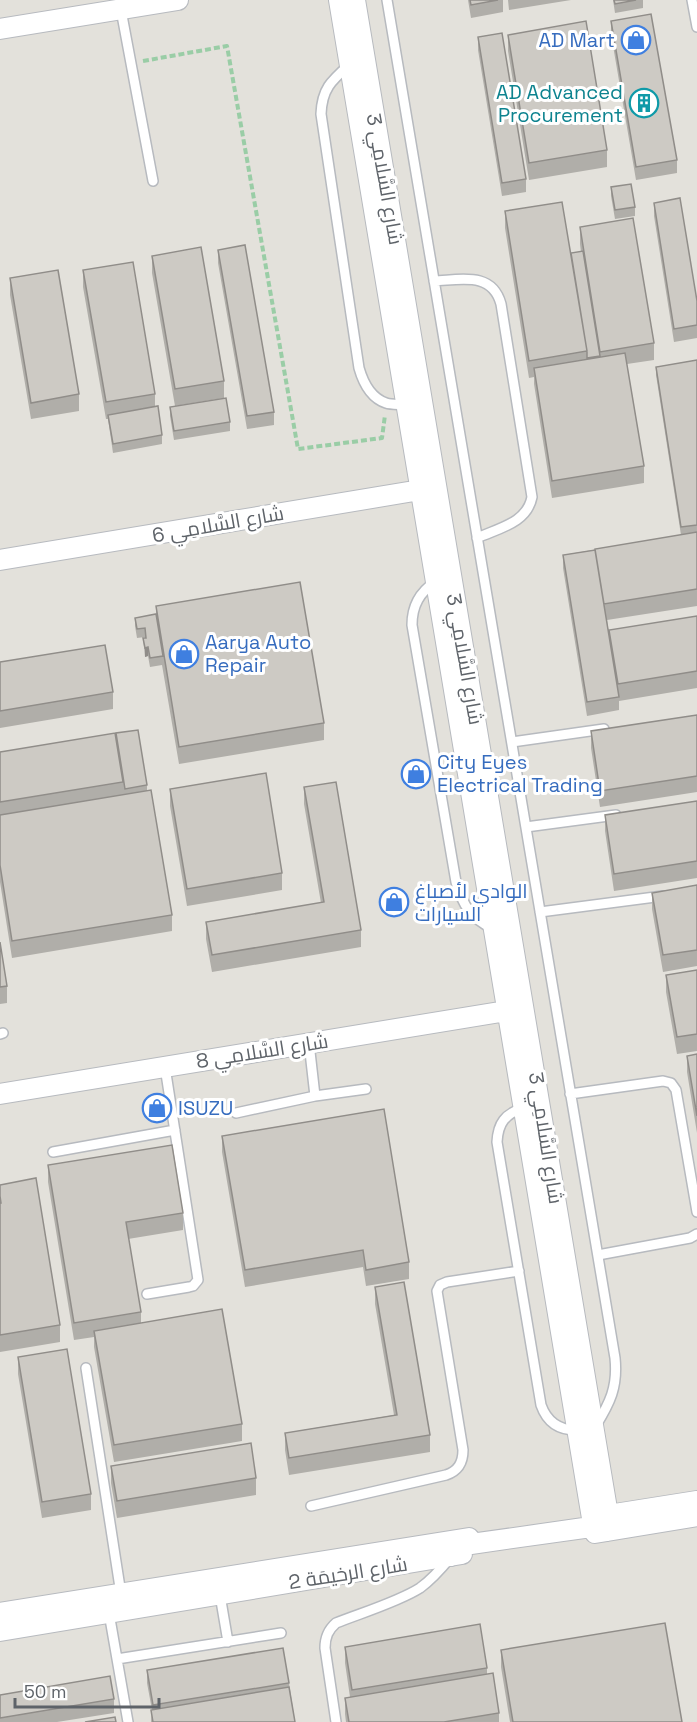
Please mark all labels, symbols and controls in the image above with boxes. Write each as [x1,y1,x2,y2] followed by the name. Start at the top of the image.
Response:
[620,24,652,56] shop icon: AD Mart
[538,27,615,53] place label: AD Mart
[496,79,623,128] place label: AD Advanced Procurement
[628,87,660,119] building icon: AD Advanced Procurement
[358,111,409,247] street label: شارع السَّلامِي 3
[150,500,286,551] street label: شارع السَّلامِي 6
[438,591,489,727] street label: شارع السَّلامِي 3
[205,629,311,678] place label: Aarya Auto Repair
[168,638,200,670] shop icon: Aarya Auto Repair
[437,749,603,798] place label: City Eyes Electrical Trading
[400,758,432,790] shop icon: City Eyes Electrical Trading
[415,878,528,927] place label: الوادي لأصباغ السيارات
[378,886,410,918] shop icon: الوادي لأصباغ السيارات
[194,1028,330,1077] street label: شارع السَّلامِي 8
[520,1070,569,1206] street label: شارع السَّلامِي 3
[141,1092,173,1124] shop icon: ISUZU
[178,1095,233,1121] place label: ISUZU
[287,1551,409,1596] street label: شارع الرخيمَة 2
[15,1671,159,1709] scale bar
[24,1680,66,1703] text: 50 m

